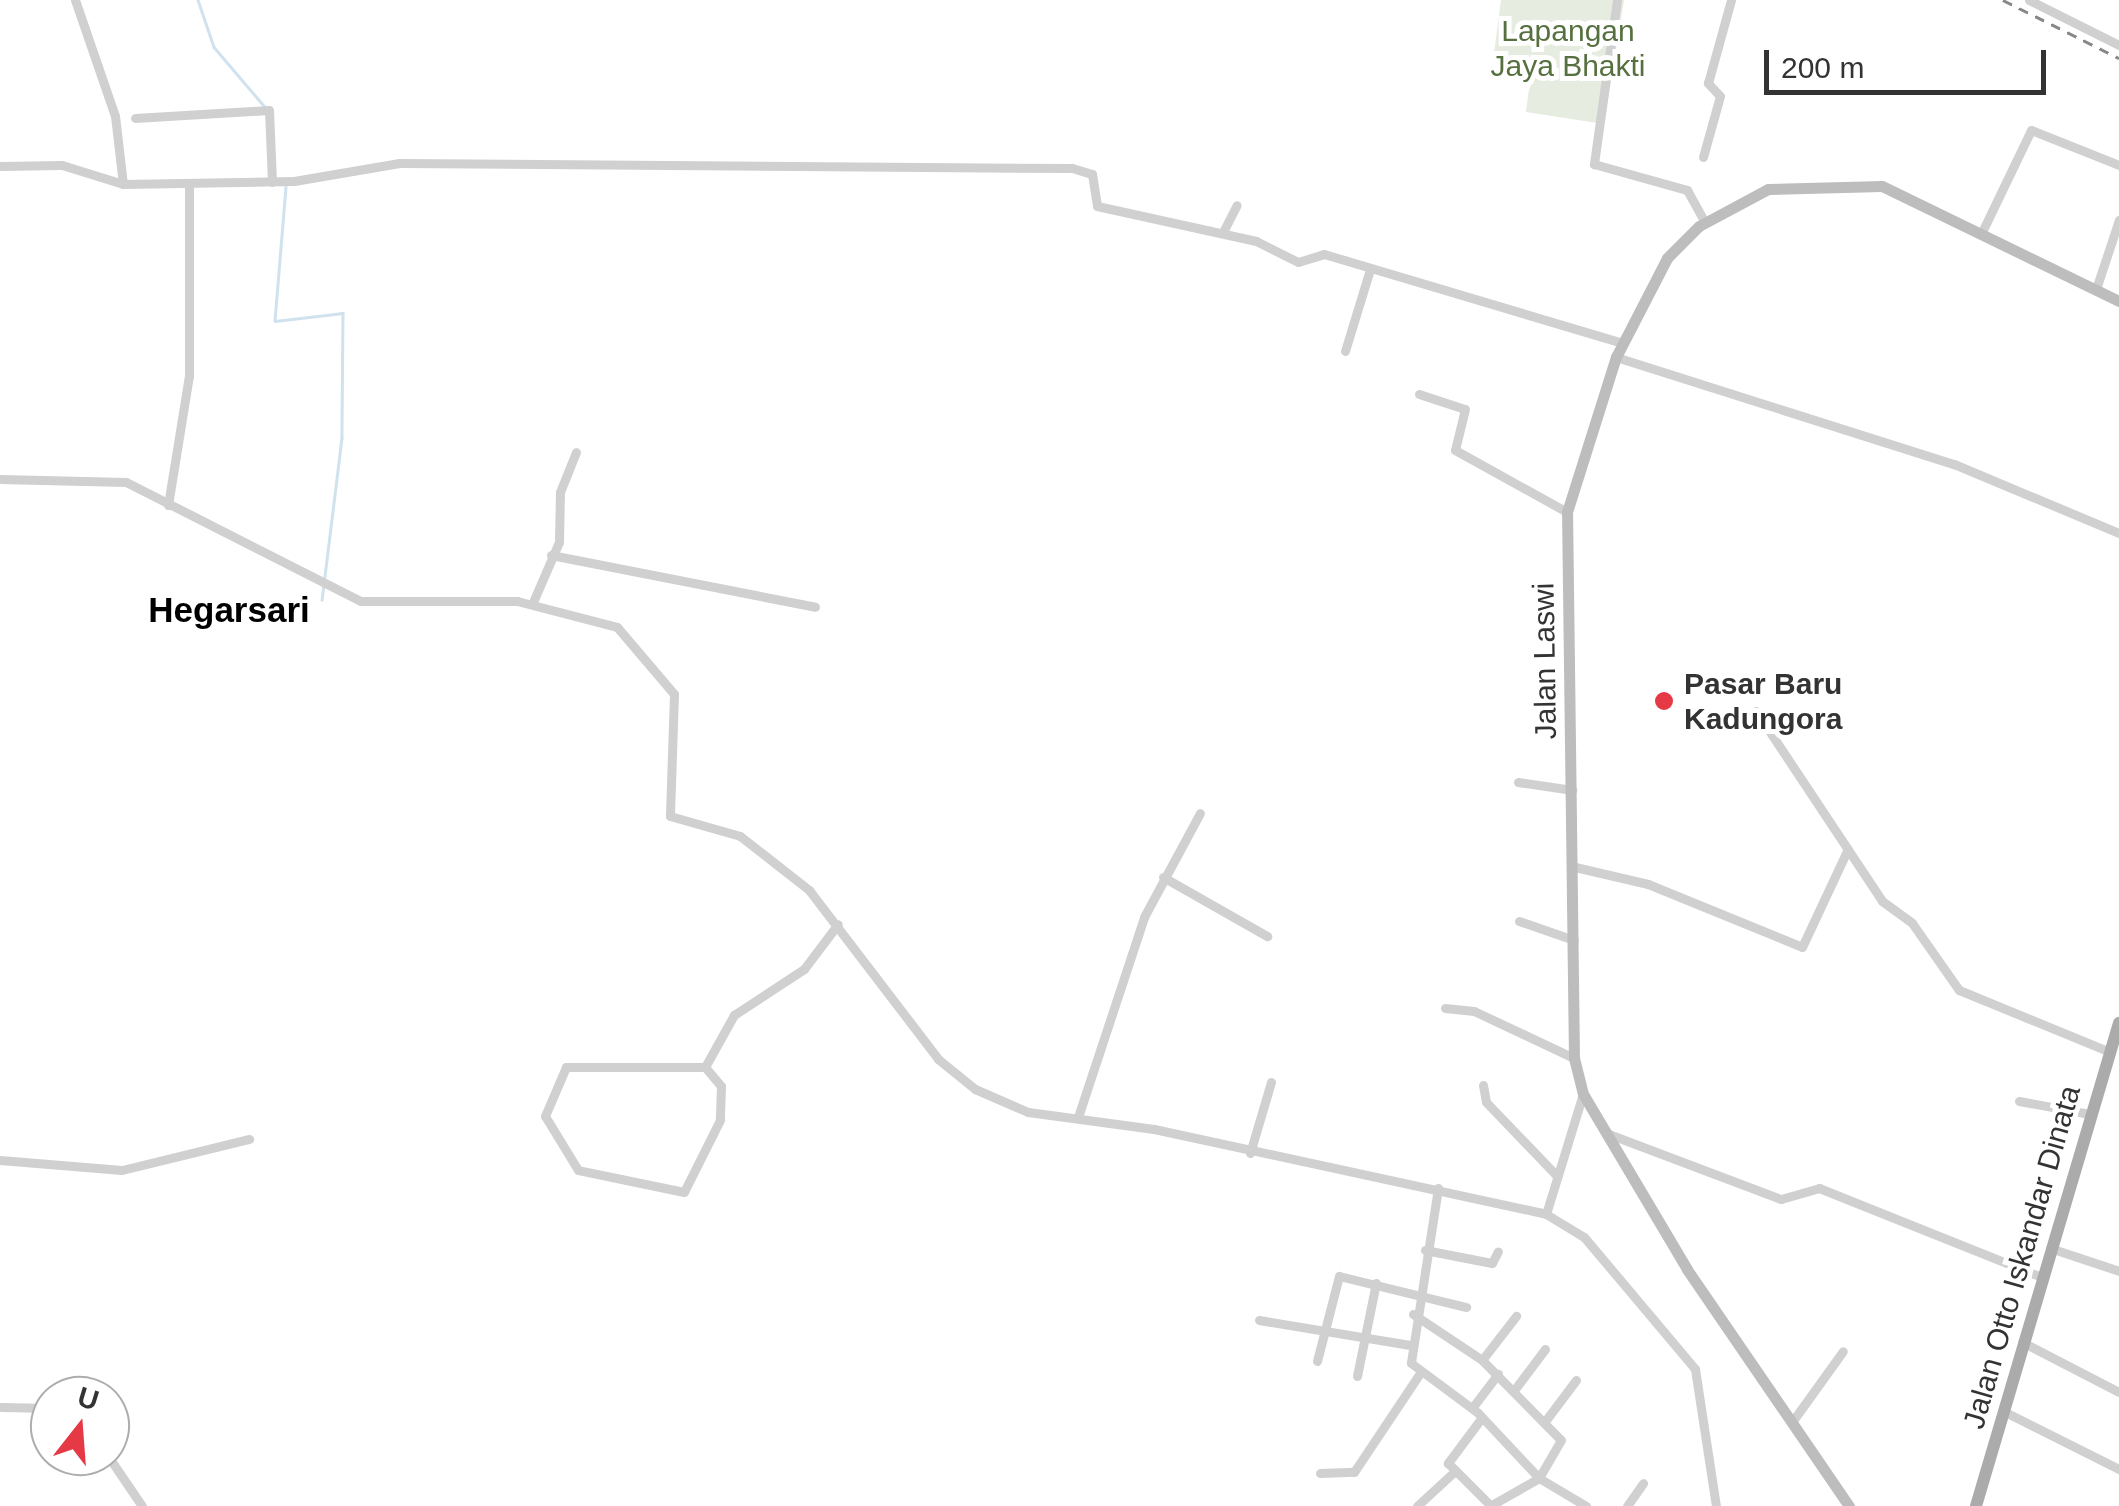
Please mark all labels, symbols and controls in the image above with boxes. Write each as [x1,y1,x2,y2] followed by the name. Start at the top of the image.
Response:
[1490,13,1646,84] park label: Lapangan Jaya Bhakti
[1769,30,2052,92] scale bar
[1781,51,1864,84] text: 200 m
[1526,582,1564,740] street label: Jalan Laswi
[148,589,310,631] district label: Hegarsari
[1684,666,1842,736] place label: Pasar Baru Kadungora
[1653,690,1675,712] marker: Pasar Baru Kadungora
[1956,1081,2088,1433] street label: Jalan Otto Iskandar Dinata
[30,1376,130,1476] north arrow
[74,1381,103,1417] text: U

